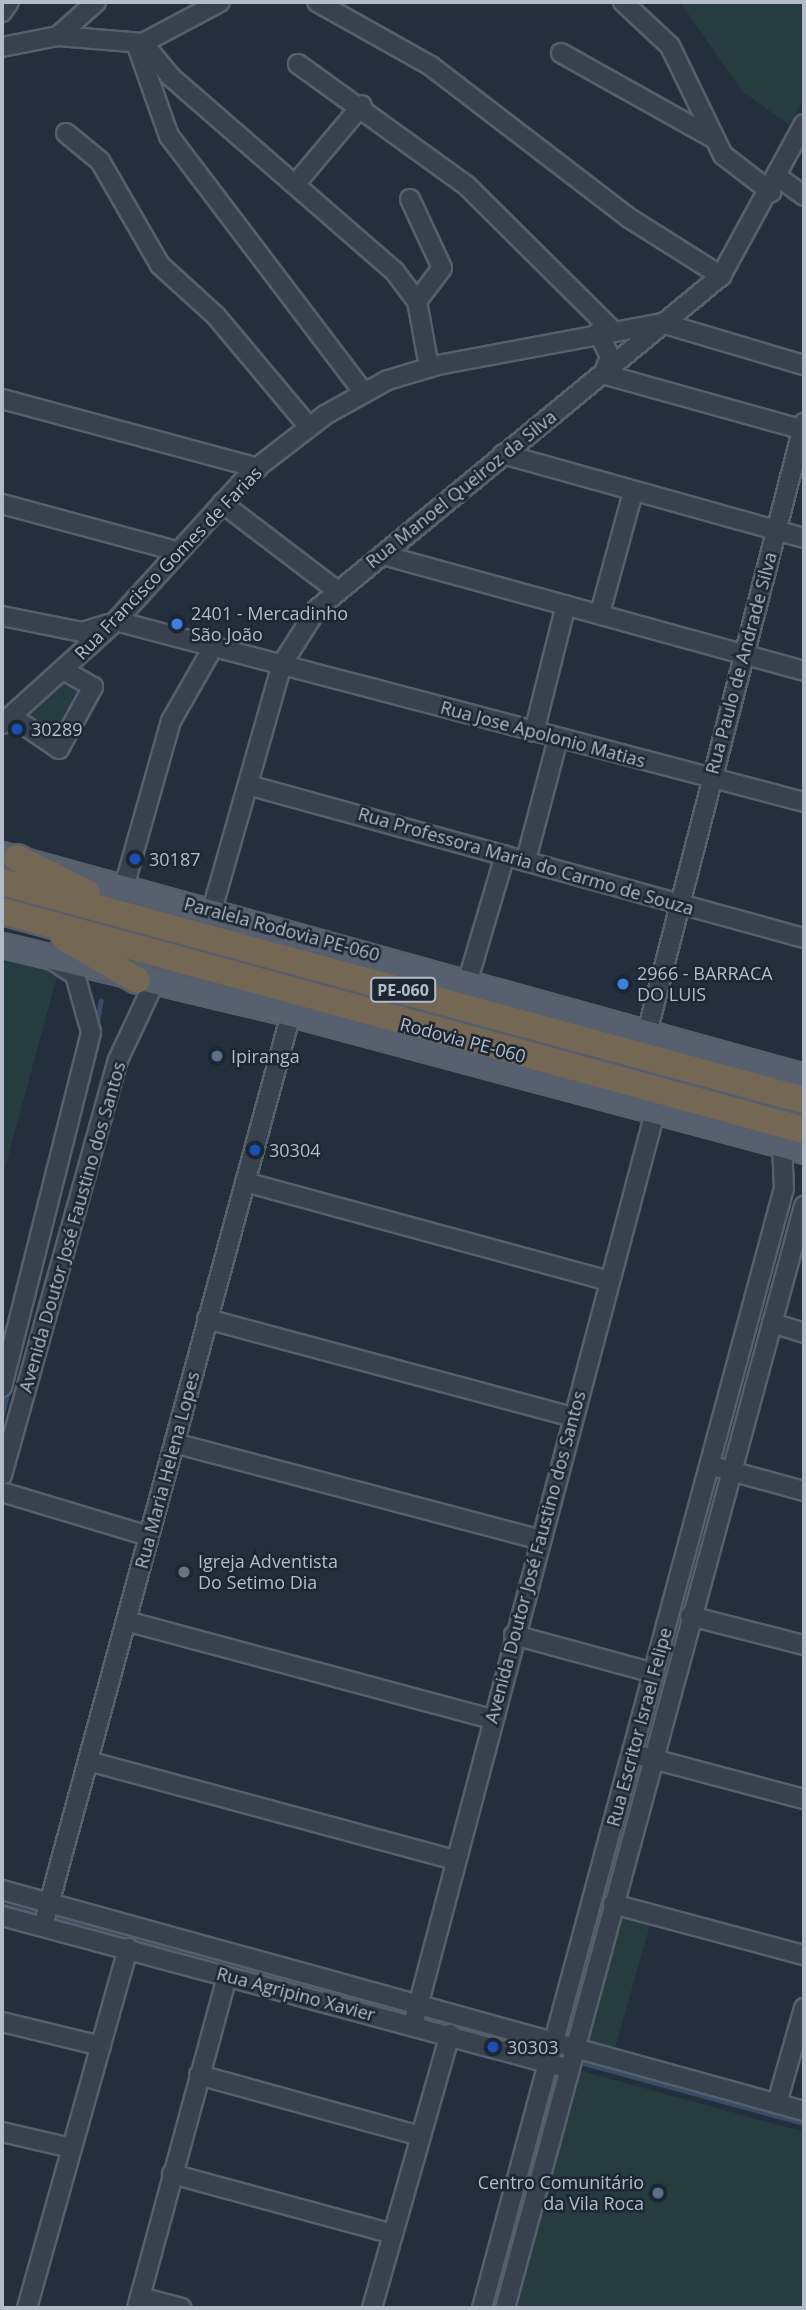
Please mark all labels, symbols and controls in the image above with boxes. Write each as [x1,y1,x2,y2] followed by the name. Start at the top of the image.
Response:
[361,405,561,573] street label: Rua Manoel Queiroz da Silva
[70,462,266,664] street label: Rua Francisco Gomes de Farias
[701,550,781,776] street label: Rua Paulo de Andrade Silva
[191,603,348,646] place label: 2401 - Mercadinho São João
[169,616,185,632] marker: 2401 - Mercadinho São João
[438,696,648,772] street label: Rua Jose Apolonio Matias
[31,718,82,740] place label: 30289
[9,721,25,737] marker: 30289
[356,803,696,919] street label: Rua Professora Maria do Carmo de Souza
[149,848,200,870] place label: 30187
[127,851,143,867] marker: 30187
[182,892,382,966] street label: Paralela Rodovia PE-060
[637,963,773,1006] place label: 2966 - BARRACA DO LUIS
[615,976,631,992] marker: 2966 - BARRACA DO LUIS
[370,978,436,1002] road number: PE-060
[398,1013,528,1067] street label: Rodovia PE-060
[231,1045,300,1067] place label: Ipiranga
[209,1048,225,1064] marker: Ipiranga
[14,1059,130,1395] street label: Avenida Doutor José Faustino dos Santos
[269,1139,320,1161] place label: 30304
[247,1142,263,1158] marker: 30304
[130,1369,204,1571] street label: Rua Maria Helena Lopes
[480,1388,590,1726] street label: Avenida Doutor José Faustino dos Santos
[198,1551,338,1594] place label: Igreja Adventista Do Setimo Dia
[176,1564,192,1580] marker: Igreja Adventista Do Setimo Dia
[602,1625,676,1829] street label: Rua Escritor Israel Felipe
[214,1962,378,2026] street label: Rua Agripino Xavier
[507,2036,558,2058] place label: 30303
[485,2039,501,2055] marker: 30303
[478,2172,644,2214] place label: Centro Comunitário da Vila Roca
[650,2185,666,2201] marker: Centro Comunitário da Vila Roca

